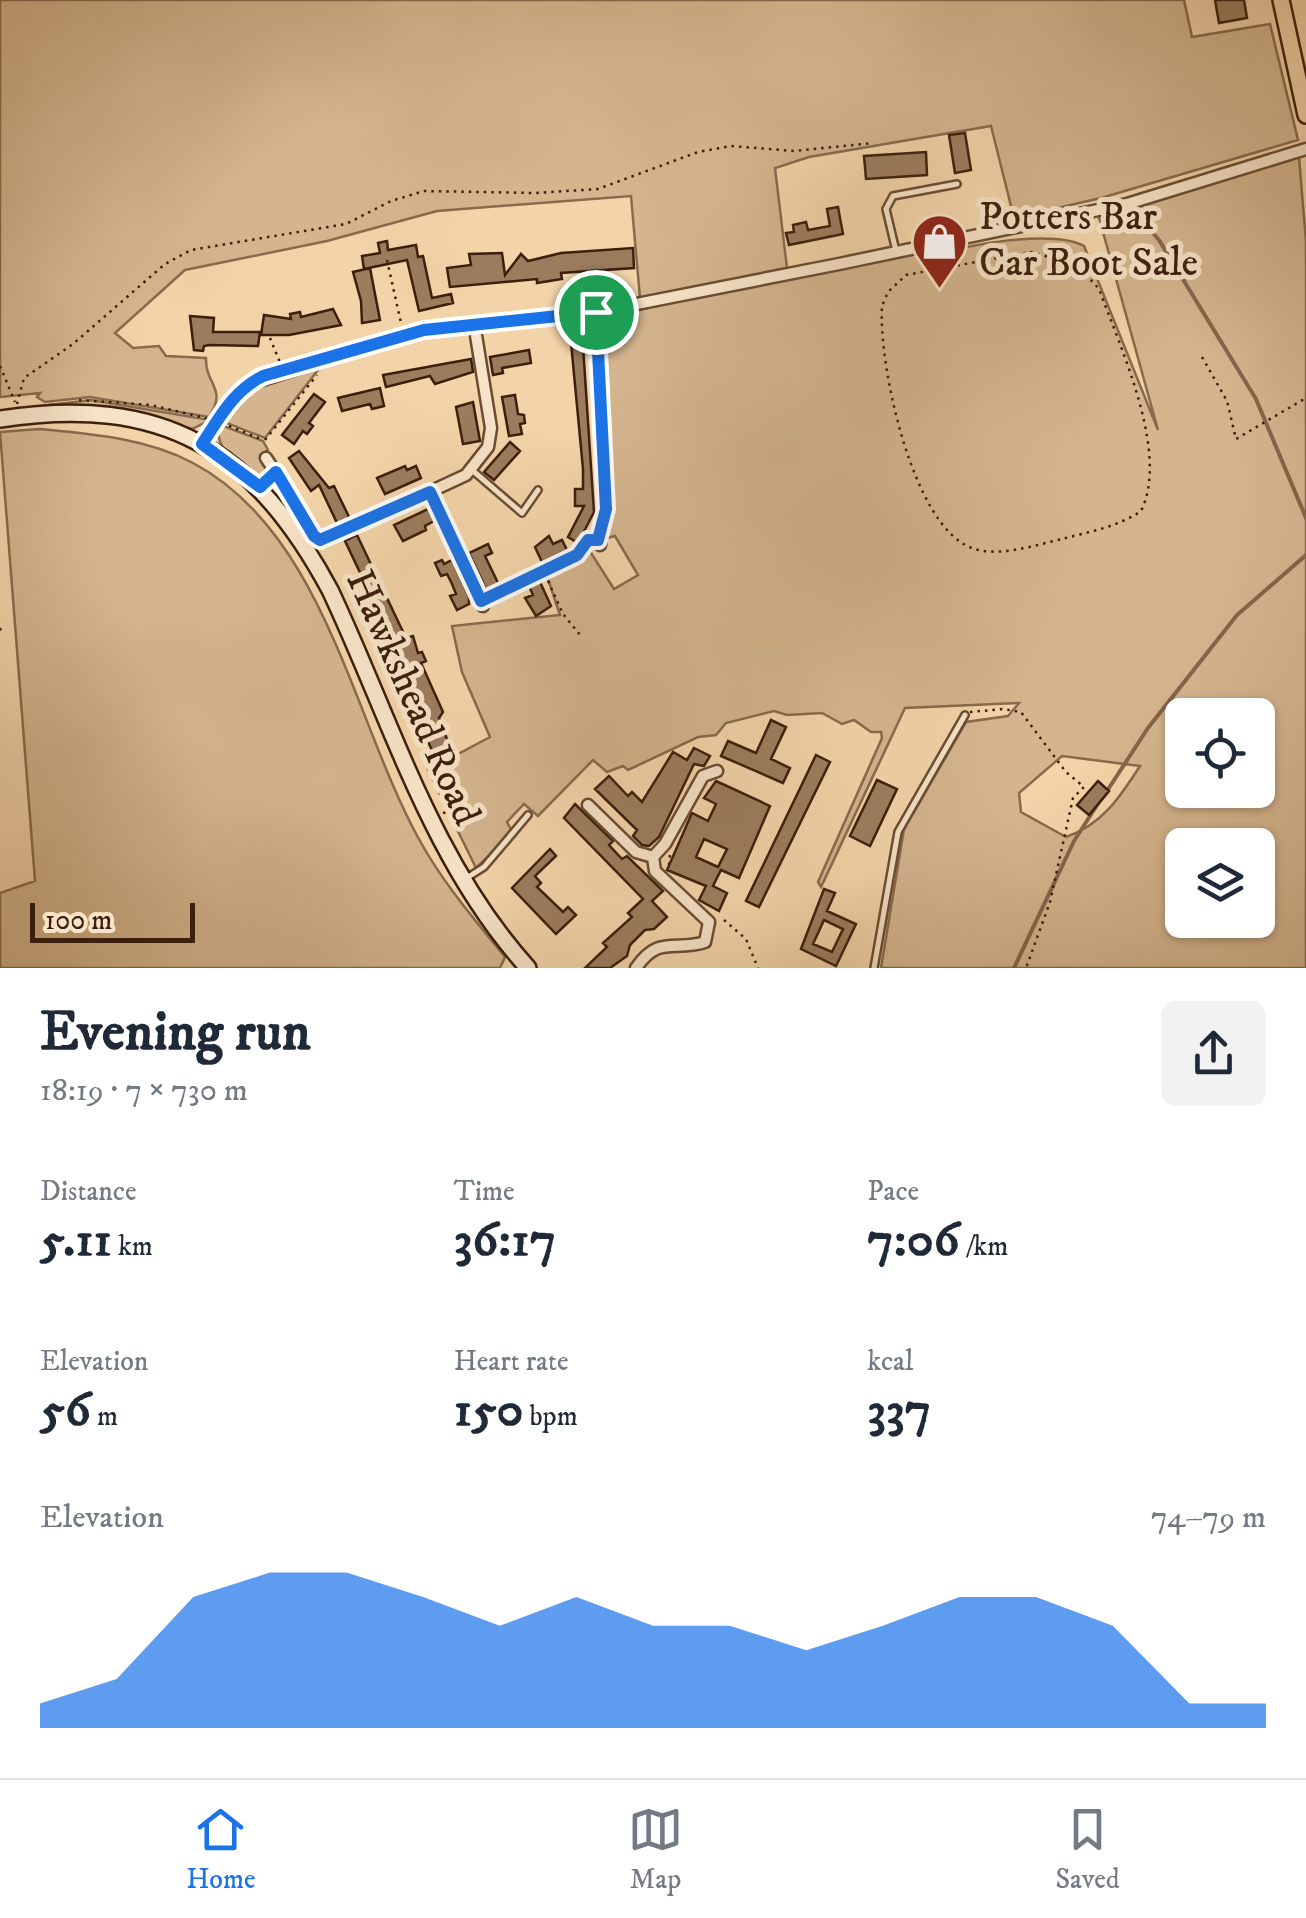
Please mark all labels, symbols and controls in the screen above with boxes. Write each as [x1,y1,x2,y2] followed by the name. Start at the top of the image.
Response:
[979,193,1198,289] place label: Potters Bar Car Boot Sale
[910,211,970,290] shop icon: Potters Bar Car Boot Sale
[554,270,639,355] pin
[569,285,624,340] icon: arrive
[333,563,491,834] street label: Hawkshead Road
[1165,698,1275,938] map controls
[1165,698,1275,808] button: locate
[1165,828,1275,938] button: layers
[30,898,195,943] scale bar
[45,903,112,938] text: 100 m
[40,999,311,1068] text: Evening run
[1161,1001,1266,1106] button: share
[40,1071,248,1111] text: 18:19 · 7 × 730 m
[40,1174,136,1209] text: Distance
[454,1174,514,1209] text: Time
[867,1174,919,1209] text: Pace
[40,1209,112,1272] text: 5.11
[454,1209,556,1272] text: 36:17
[867,1209,960,1272] text: 7:06
[112,1229,153,1264] text: km
[960,1229,1008,1264] text: /km
[40,1344,148,1379] text: Elevation
[454,1344,569,1379] text: Heart rate
[867,1344,913,1379] text: kcal
[40,1379,91,1442] text: 56
[454,1379,523,1442] text: 150
[867,1379,931,1442] text: 337
[91,1399,118,1434] text: m
[523,1399,578,1434] text: bpm
[40,1498,164,1538] text: Elevation
[1151,1498,1266,1538] text: 74–79 m
[186,1802,255,1897] tab: Home
[628,1802,683,1897] tab: Map
[1055,1802,1120,1897] tab: Saved

